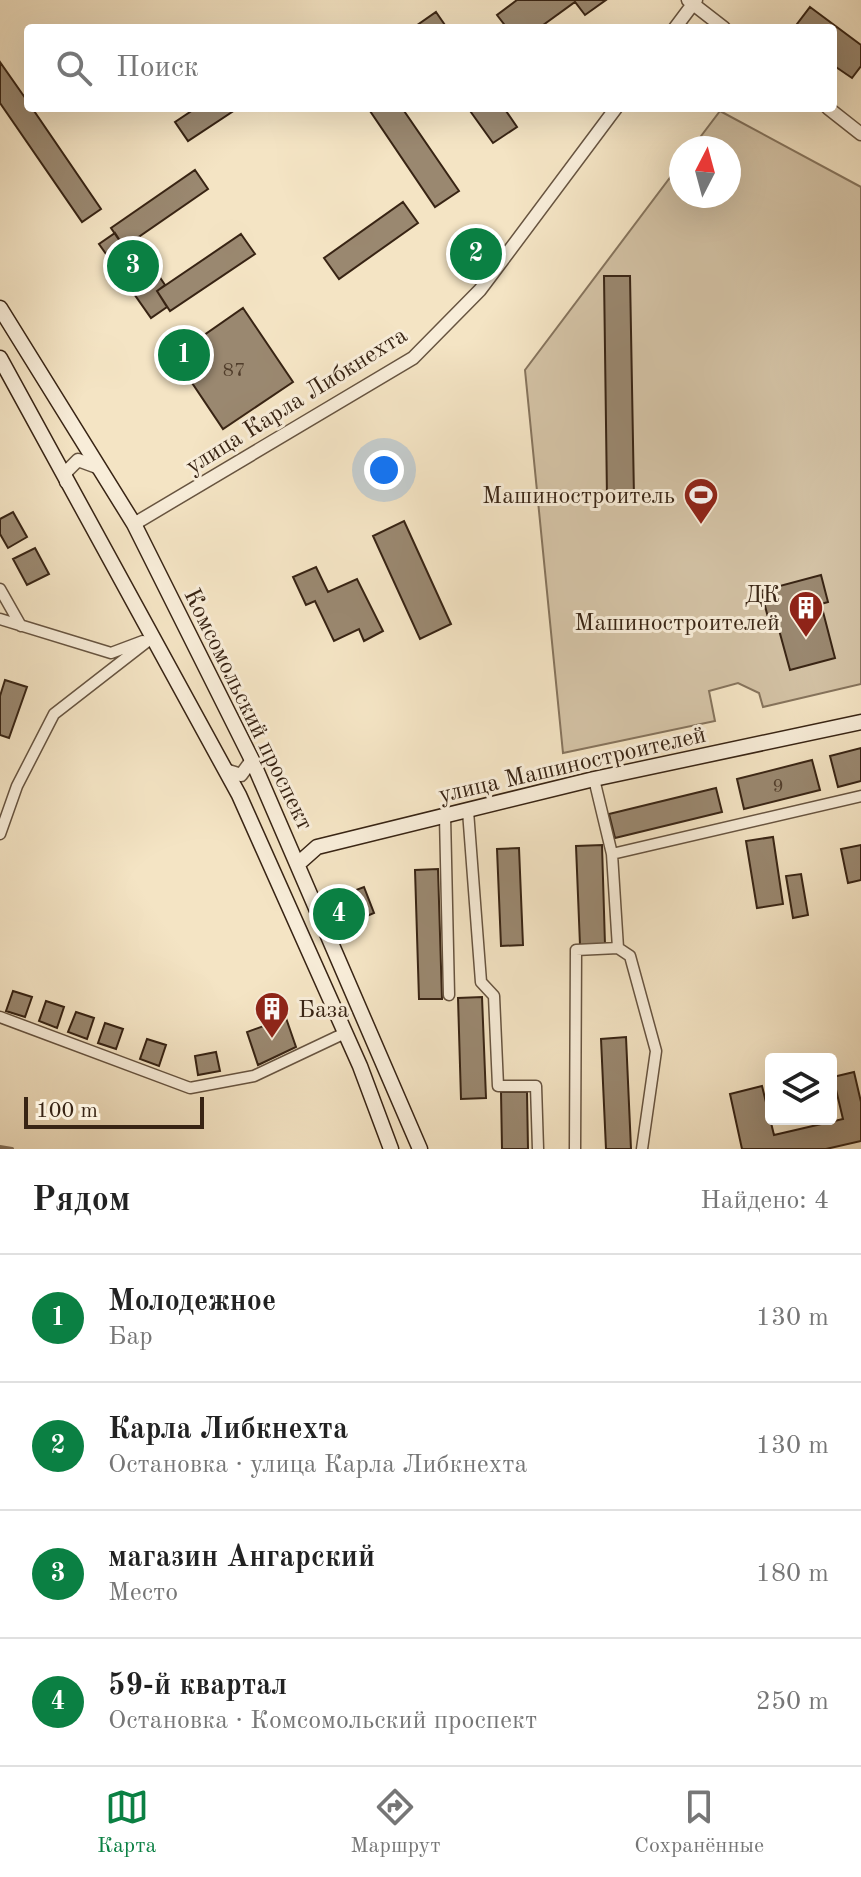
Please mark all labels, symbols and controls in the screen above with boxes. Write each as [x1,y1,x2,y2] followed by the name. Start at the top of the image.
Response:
[24,24,837,112] search box
[52,46,96,90] icon: search
[116,53,199,83] text: Поиск
[669,136,741,208] north arrow
[450,224,502,284] pin: 2
[107,236,159,296] pin: 3
[182,324,412,480] street label: улица Карла Либкнехта
[158,325,210,385] pin: 1
[222,361,246,381] house number: 87
[364,450,404,490] your location
[682,476,720,526] sports icon: Машиностроитель
[482,485,675,509] place label: Машиностроитель
[574,584,780,636] place label: ДК Машиностроителей
[178,585,316,834] street label: Комсомольский проспект
[787,589,825,639] building icon: ДК Машиностроителей
[436,723,709,808] street label: улица Машиностроителей
[772,777,784,797] house number: 9
[313,884,365,944] pin: 4
[253,990,291,1040] building icon: База
[298,999,349,1023] place label: База
[765,1053,837,1125] map controls
[765,1053,837,1125] button: layers
[24,1093,204,1129] scale bar
[36,1100,98,1122] text: 100 m
[32,1184,131,1218] text: Рядом
[700,1188,829,1214] text: Найдено: 4
[108,1287,276,1317] text: Молодежное
[50,1305,66,1331] text: 1
[756,1305,829,1331] text: 130 m
[108,1324,153,1350] text: Бар
[108,1415,348,1445] text: Карла Либкнехта
[50,1433,66,1459] text: 2
[756,1433,829,1459] text: 130 m
[108,1452,527,1478] text: Остановка · улица Карла Либкнехта
[108,1543,375,1573] text: магазин Ангарский
[50,1561,66,1587] text: 3
[756,1561,829,1587] text: 180 m
[108,1580,178,1606] text: Место
[108,1671,287,1701] text: 59-й квартал
[50,1689,66,1715] text: 4
[756,1689,829,1715] text: 250 m
[108,1708,537,1734] text: Остановка · Комсомольский проспект
[97,1785,156,1860] tab: Карта
[350,1785,441,1860] tab: Маршрут
[634,1785,764,1860] tab: Сохранённые

